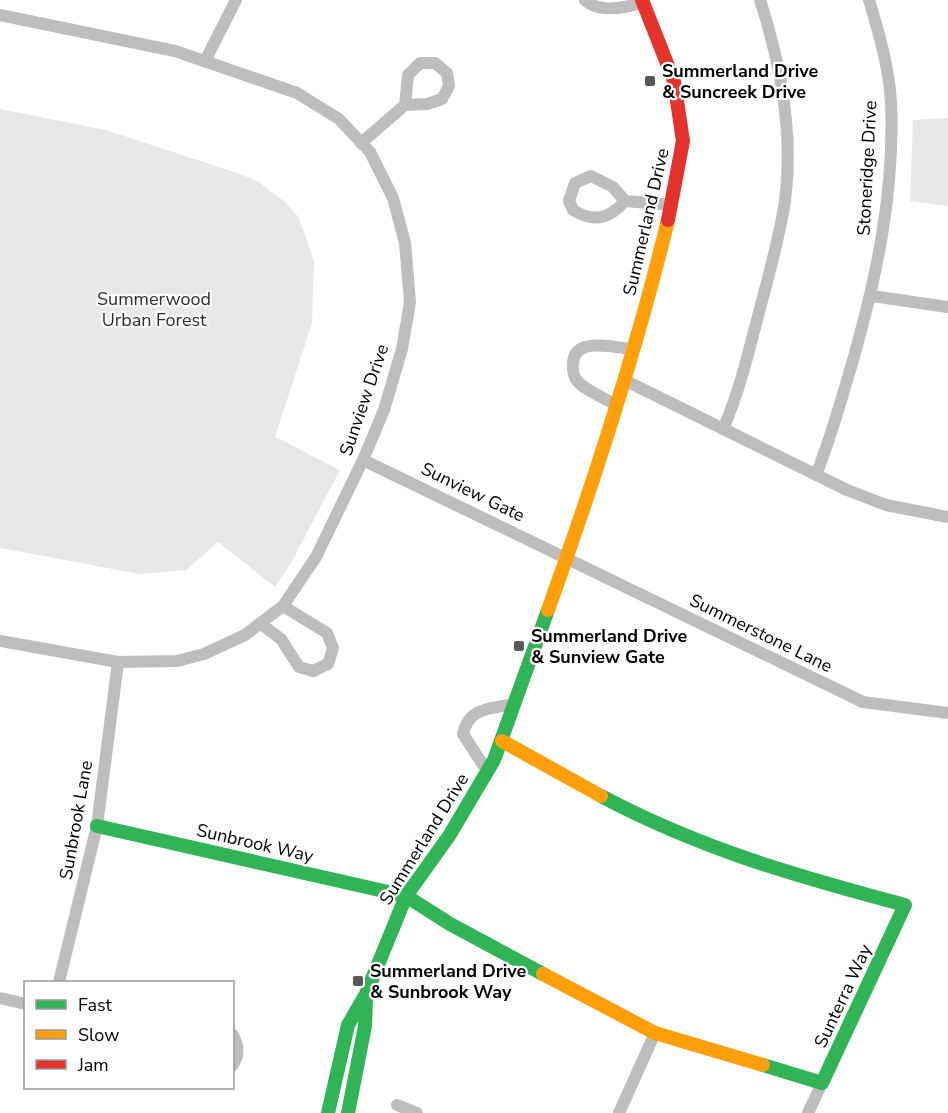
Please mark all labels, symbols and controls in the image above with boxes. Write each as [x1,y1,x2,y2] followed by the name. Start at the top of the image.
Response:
[662,59,819,104] place label: Summerland Drive & Suncreek Drive
[643,74,657,88] marker: Summerland Drive & Suncreek Drive
[851,100,883,236] street label: Stoneridge Drive
[617,146,675,298] street label: Summerland Drive
[97,287,211,332] park label: Summerwood Urban Forest
[334,341,394,459] street label: Sunview Drive
[417,457,529,527] street label: Sunview Gate
[686,588,836,678] street label: Summerstone Lane
[531,624,688,669] place label: Summerland Drive & Sunview Gate
[512,639,526,653] marker: Summerland Drive & Sunview Gate
[54,758,98,882] street label: Sunbrook Lane
[374,769,474,909] street label: Summerland Drive
[194,818,317,868] street label: Sunbrook Way
[809,940,878,1052] street label: Sunterra Way
[370,959,527,1004] place label: Summerland Drive & Sunbrook Way
[351,974,365,988] marker: Summerland Drive & Sunbrook Way
[24,981,234,1089] legend
[78,993,113,1017] text: Fast
[78,1023,119,1047] text: Slow
[77,1053,109,1077] text: Jam

